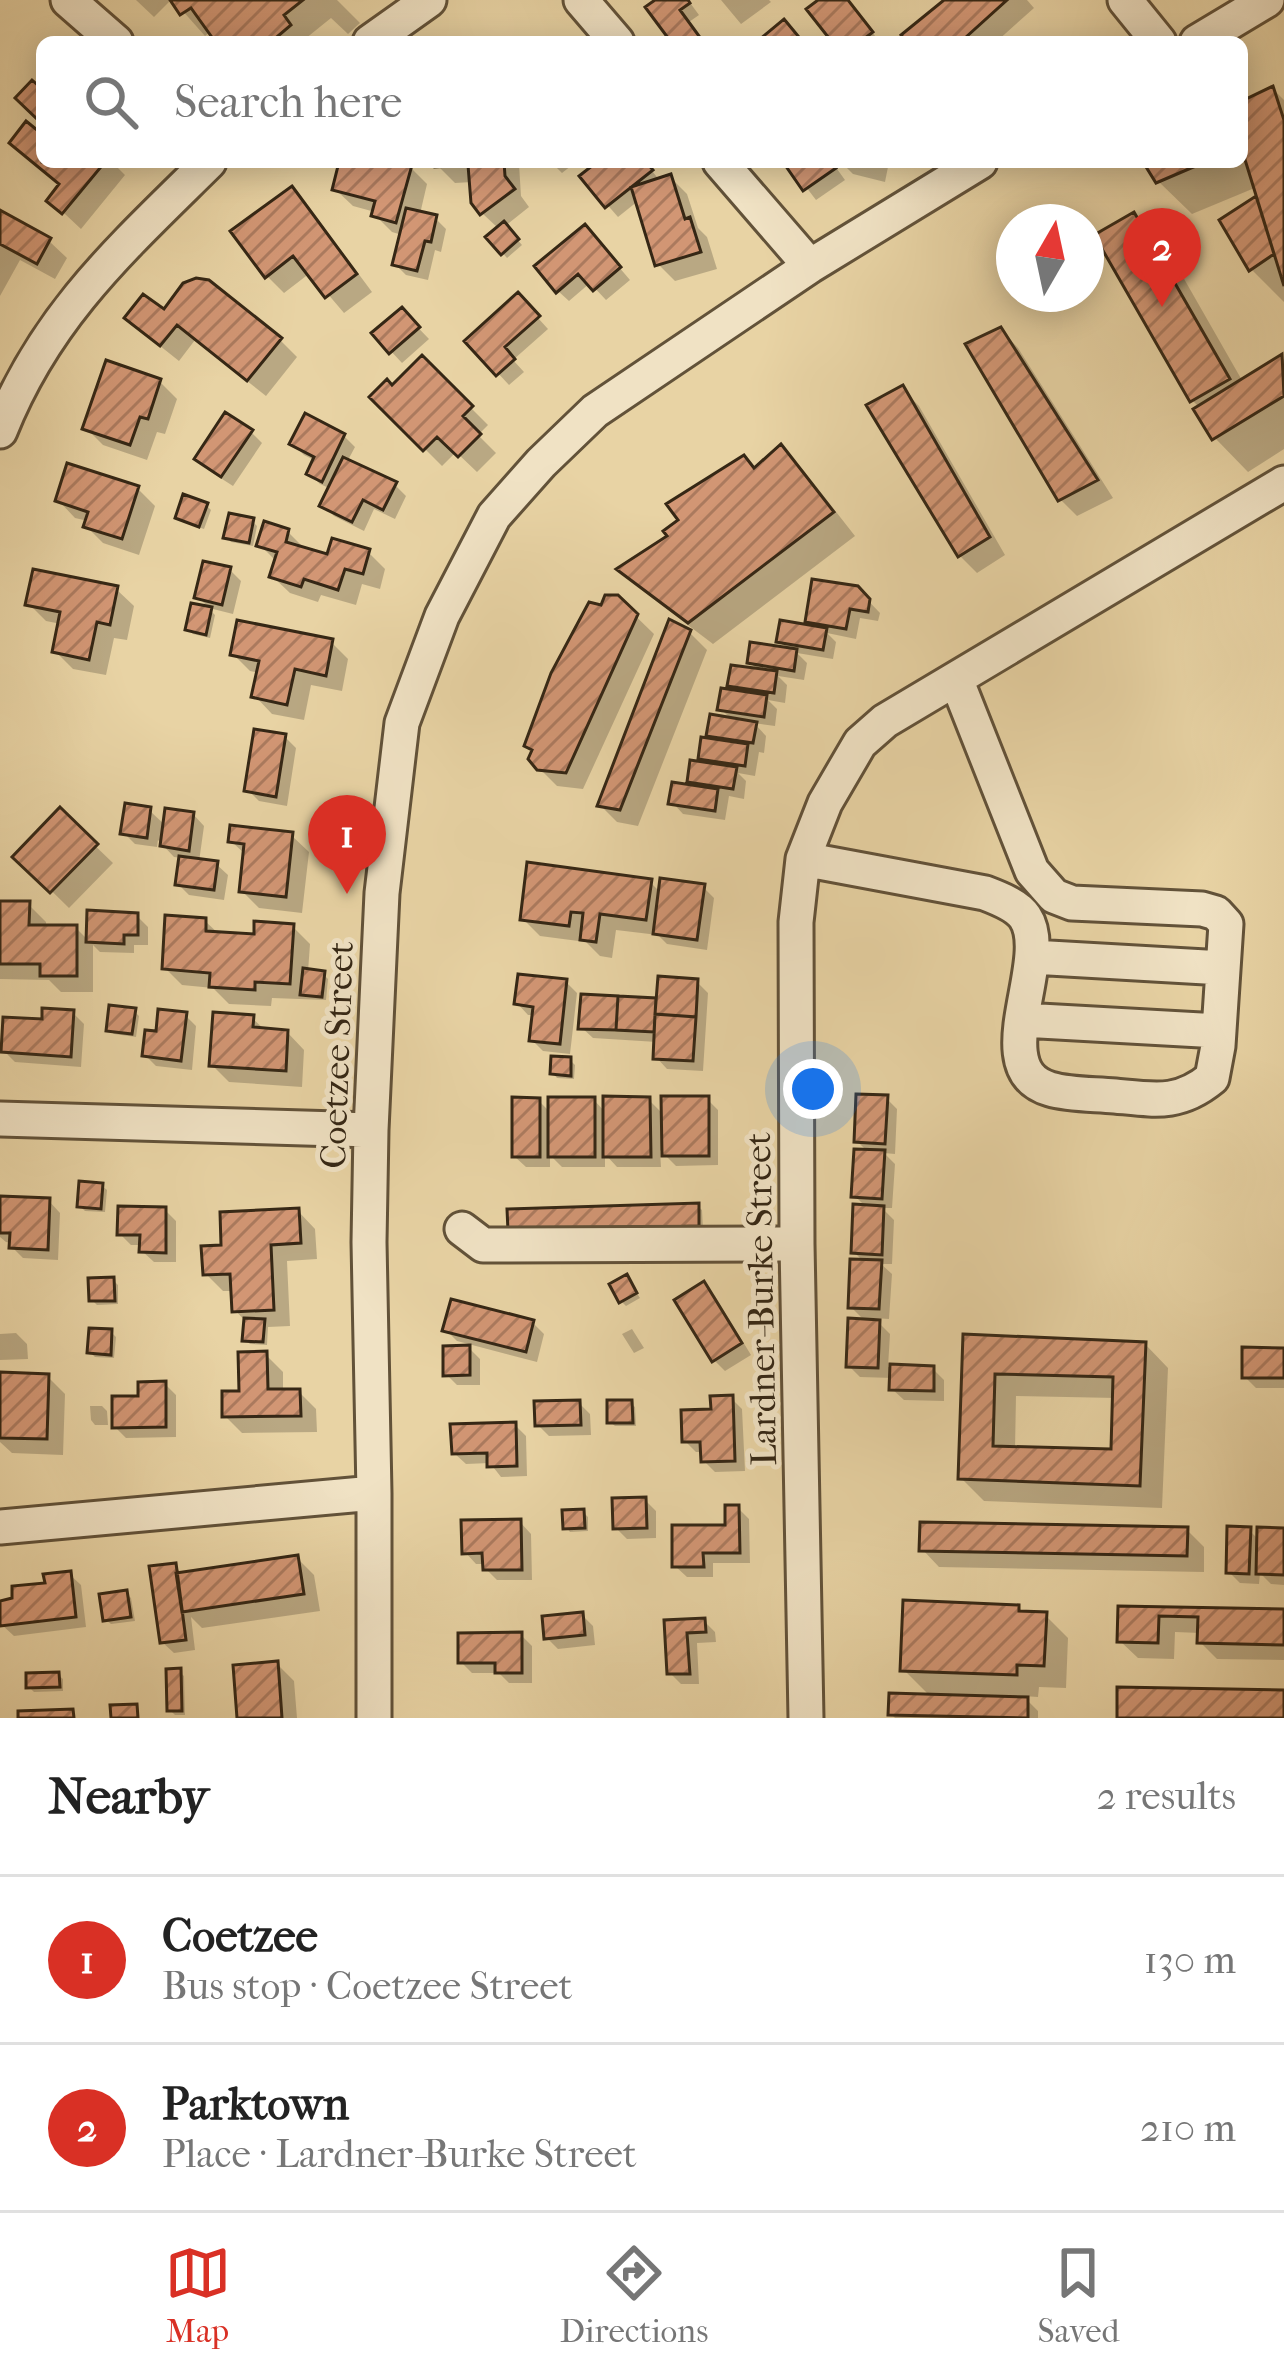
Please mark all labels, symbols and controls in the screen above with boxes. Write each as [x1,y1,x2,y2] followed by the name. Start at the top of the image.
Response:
[36,36,1248,168] search box
[78,69,144,135] icon: search
[174,76,402,129] text: Search here
[996,204,1104,312] north arrow
[1123,208,1201,307] pin: 2
[308,795,386,894] pin: 1
[312,941,362,1169] street label: Coetzee Street
[783,1059,843,1119] your location
[737,1132,785,1466] street label: Lardner-Burke Street
[48,1766,209,1826] text: Nearby
[1097,1773,1236,1819] text: 2 results
[162,1910,318,1963] text: Coetzee
[80,1937,94,1983] text: 1
[1144,1937,1236,1983] text: 130 m
[162,1963,572,2009] text: Bus stop · Coetzee Street
[162,2078,349,2131] text: Parktown
[77,2105,97,2151] text: 2
[1140,2105,1236,2151] text: 210 m
[162,2131,637,2177] text: Place · Lardner-Burke Street
[165,2240,231,2351] tab: Map
[560,2240,708,2351] tab: Directions
[1038,2240,1119,2351] tab: Saved

